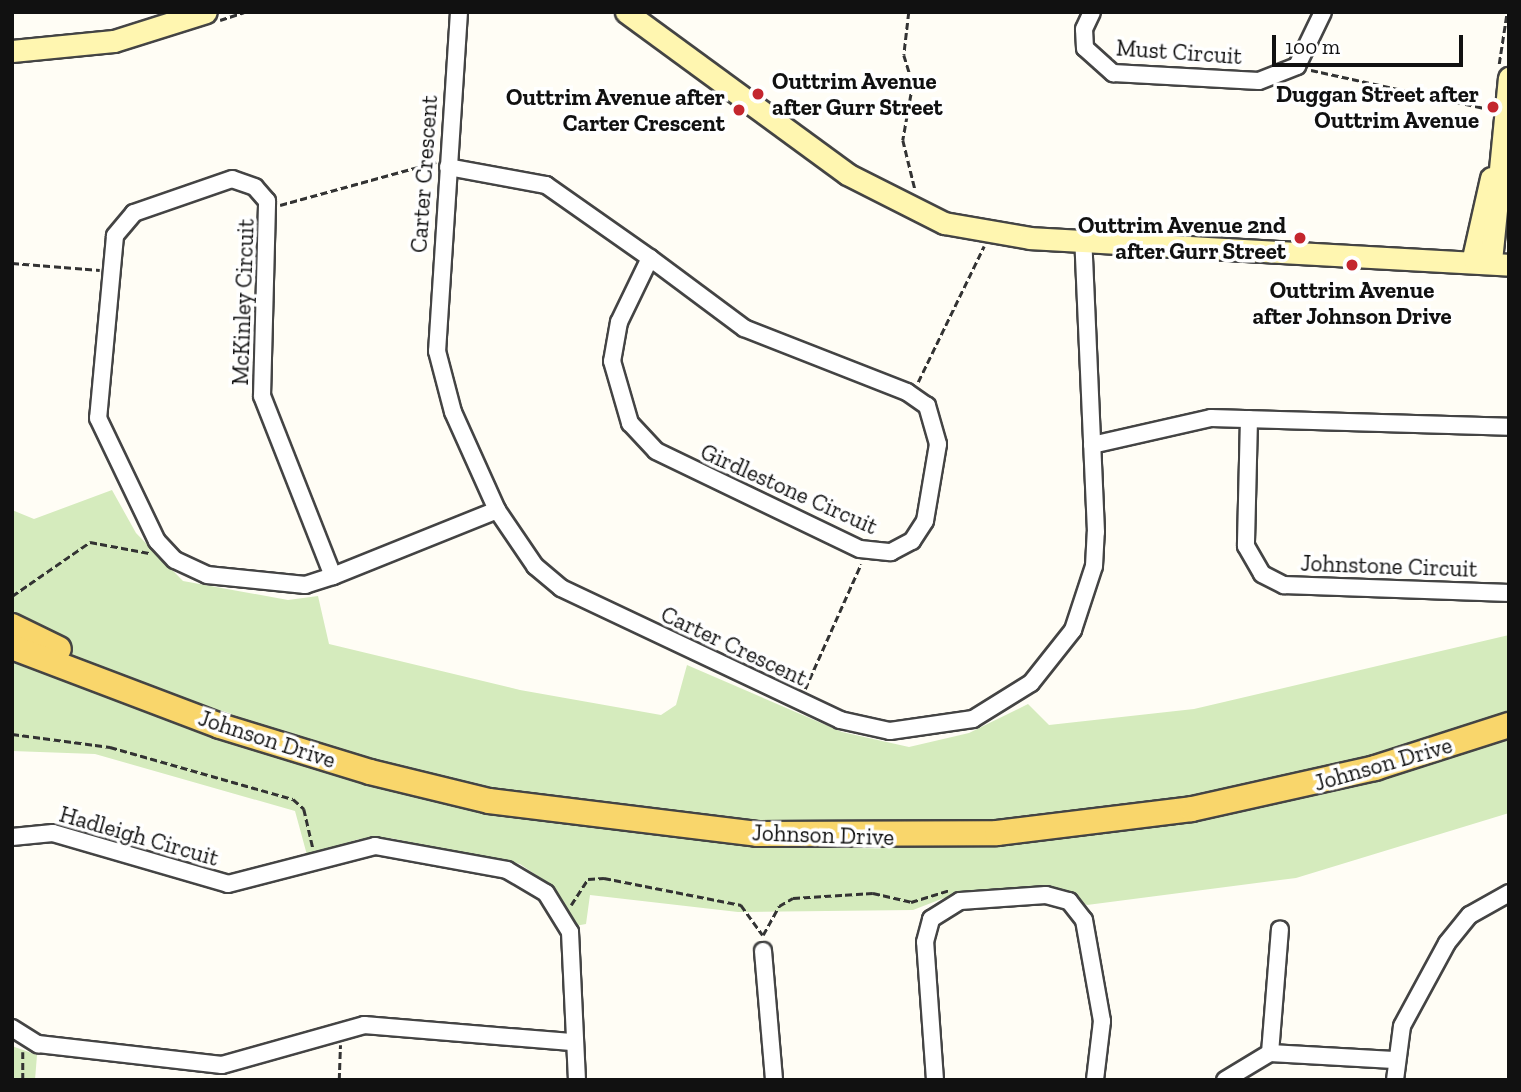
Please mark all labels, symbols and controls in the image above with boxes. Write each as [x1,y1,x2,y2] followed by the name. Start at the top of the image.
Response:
[1276,21,1467,65] scale bar
[1115,34,1243,70] street label: Must Circuit
[1285,34,1340,59] text: 100 m
[772,67,943,121] place label: Outtrim Avenue after Gurr Street
[1276,80,1479,134] place label: Duggan Street after Outtrim Avenue
[505,83,725,137] place label: Outtrim Avenue after Carter Crescent
[750,86,766,102] marker: Outtrim Avenue after Gurr Street
[405,94,443,254] street label: Carter Crescent
[1485,99,1501,115] marker: Duggan Street after Outtrim Avenue
[731,102,747,118] marker: Outtrim Avenue after Carter Crescent
[1077,211,1286,265] place label: Outtrim Avenue 2nd after Gurr Street
[226,218,260,386] street label: McKinley Circuit
[1292,230,1308,246] marker: Outtrim Avenue 2nd after Gurr Street
[1344,257,1360,273] marker: Outtrim Avenue after Johnson Drive
[1252,276,1452,330] place label: Outtrim Avenue after Johnson Drive
[696,438,882,540] street label: Girdlestone Circuit
[1300,549,1478,583] street label: Johnstone Circuit
[656,600,812,692] street label: Carter Crescent
[195,704,339,774] street label: Johnson Drive
[1311,731,1455,797] street label: Johnson Drive
[56,800,222,872] street label: Hadleigh Circuit
[751,819,895,851] street label: Johnson Drive

